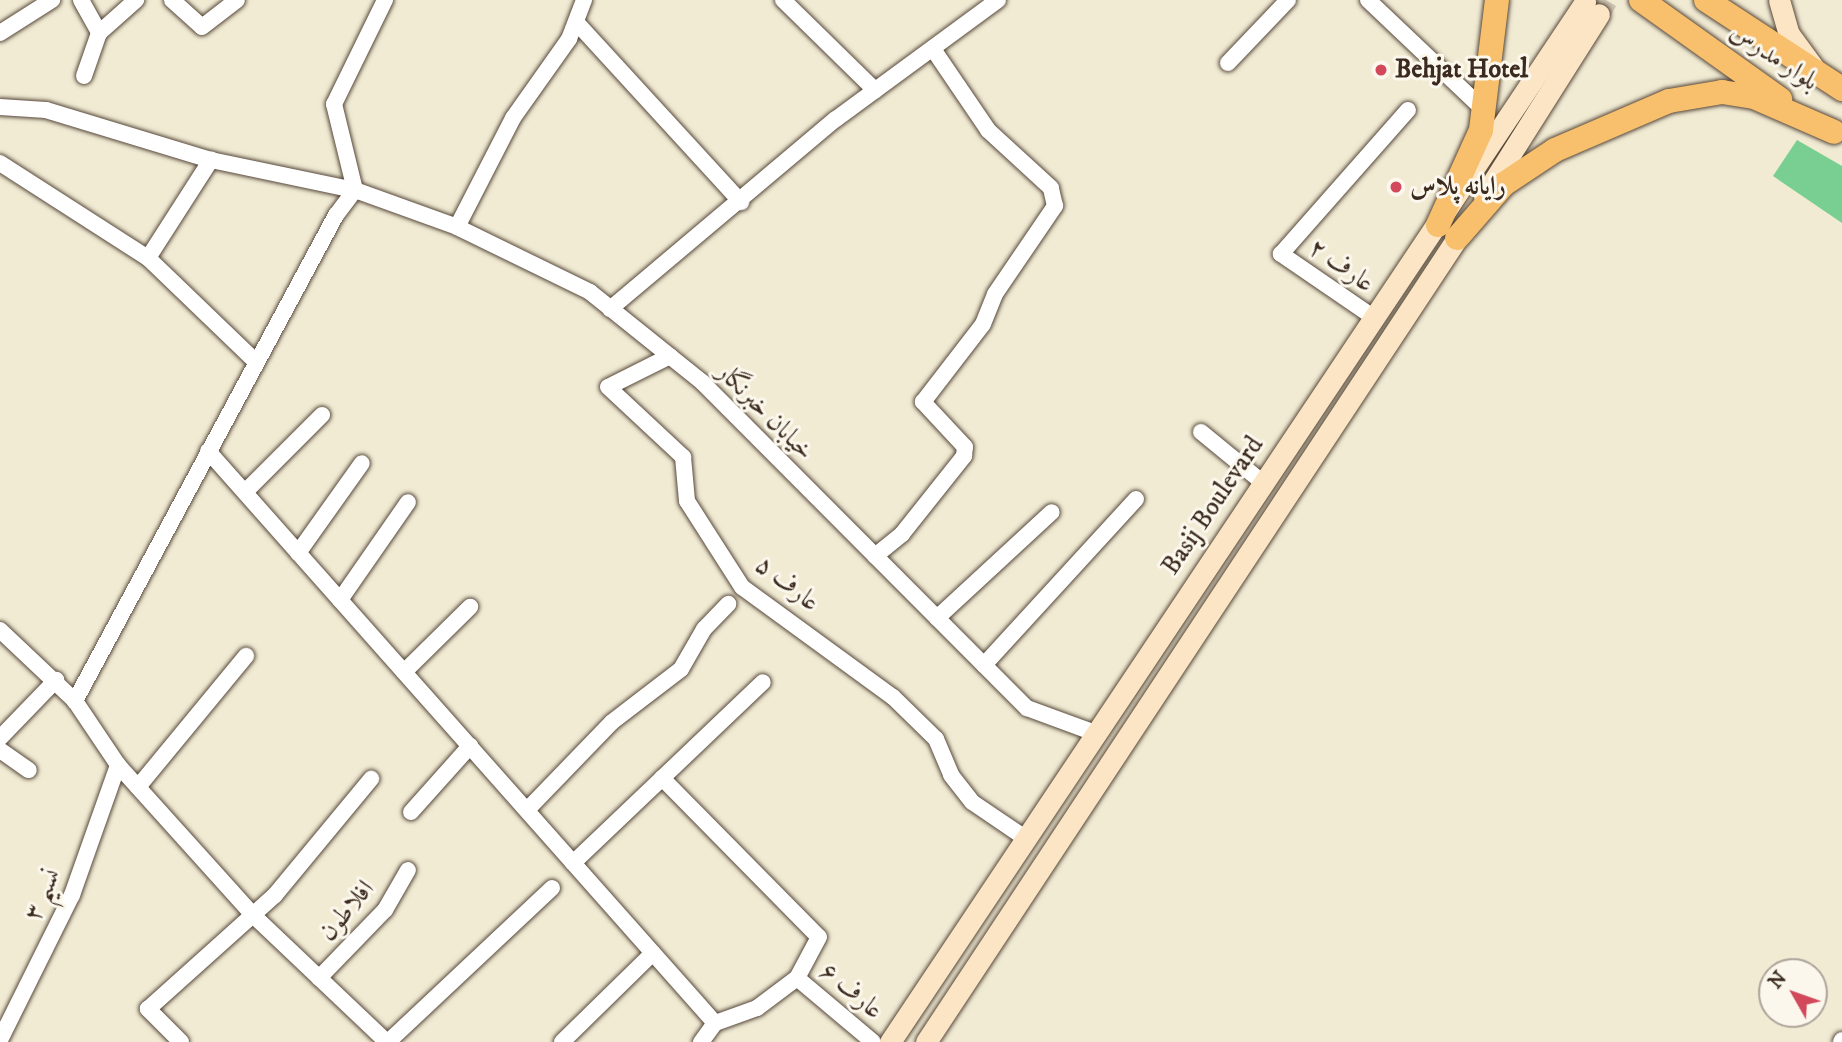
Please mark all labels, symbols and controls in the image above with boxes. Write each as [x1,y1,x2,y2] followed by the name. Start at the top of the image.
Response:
[1724,16,1824,98] street label: بلوار مدرس
[1395,54,1528,86] place label: Behjat Hotel
[1373,62,1389,78] marker: Behjat Hotel
[1410,171,1506,203] place label: رایانه پلاس
[1388,179,1404,195] marker: رایانه پلاس
[1302,232,1380,300] street label: عارف ۲
[710,357,820,467] street label: خیابان خبرنگار
[1155,431,1271,581] street label: Basij Boulevard
[749,549,825,619] street label: عارف ۵
[18,864,68,926] street label: نسیم ۳
[313,874,381,948] street label: افلاطون
[813,956,889,1026] street label: عارف ۶
[1758,958,1828,1028] north arrow
[1764,967,1792,994] text: N

